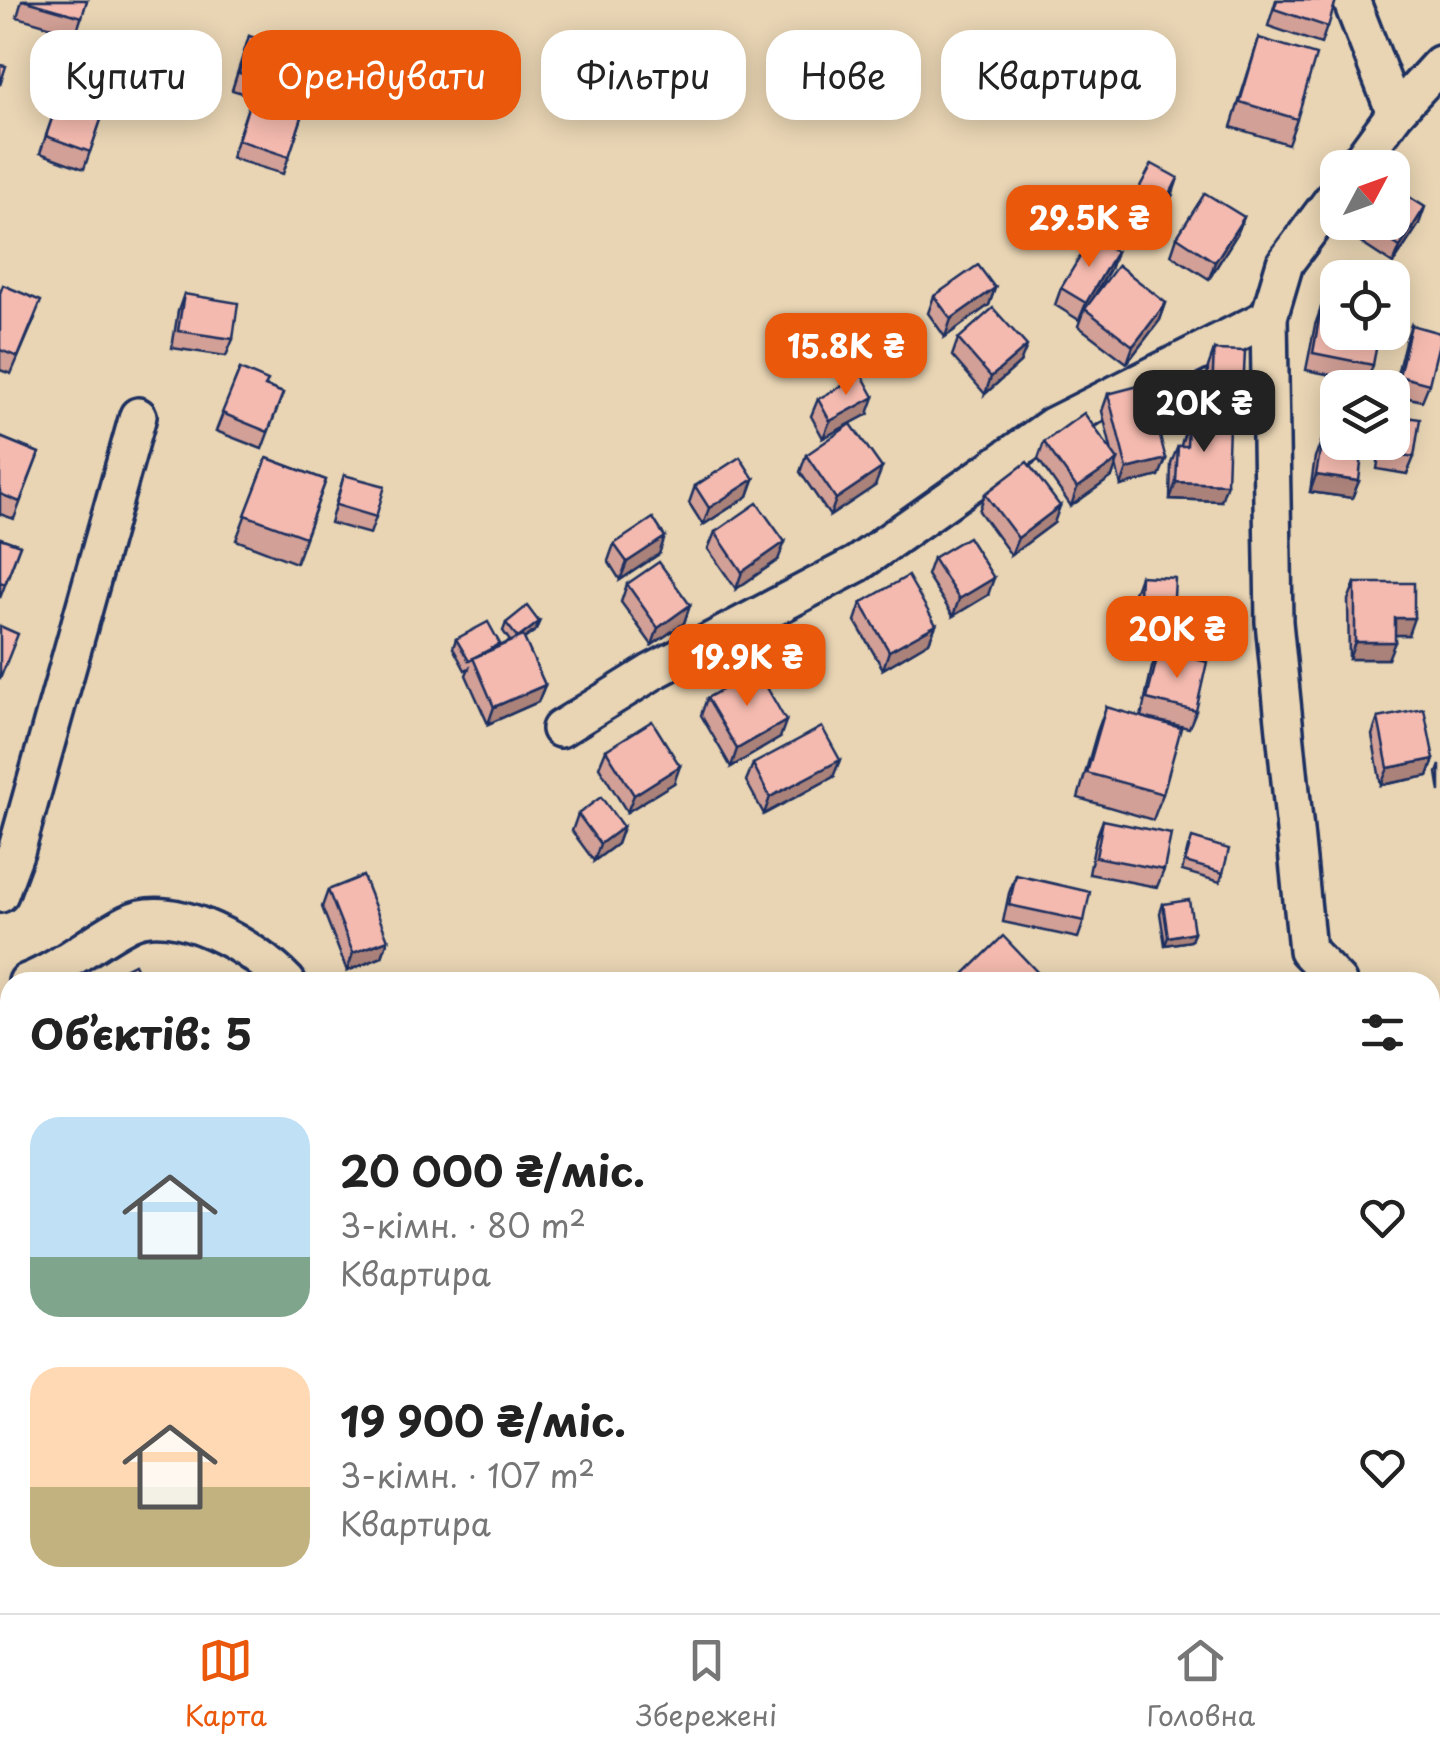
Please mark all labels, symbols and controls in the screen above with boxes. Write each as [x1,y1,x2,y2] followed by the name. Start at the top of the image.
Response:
[30,30,222,120] chip: Купити
[242,30,521,120] chip: Орендувати
[541,30,746,120] chip: Фільтри
[766,30,921,120] chip: Нове
[941,30,1176,120] chip: Квартира
[1320,150,1410,240] north arrow
[1320,150,1410,460] map controls
[997,185,1181,270] pin: 29.5K ₴
[1028,193,1150,241] text: 29.5K ₴
[1320,260,1410,350] button: locate
[754,313,938,398] pin: 15.8K ₴
[787,321,905,369] text: 15.8K ₴
[1134,370,1274,455] pin: 20K ₴
[1320,370,1410,460] button: layers
[1155,378,1253,426] text: 20K ₴
[1107,596,1247,681] pin: 20K ₴
[1128,604,1226,652] text: 20K ₴
[655,624,839,709] pin: 19.9K ₴
[691,632,803,680] text: 19.9K ₴
[30,1001,252,1064] text: Об’єктів: 5
[1355,1005,1410,1060] icon: filters
[340,1138,645,1201] text: 20 000 ₴/міс.
[110,1157,230,1277] icon: home
[1355,1190,1410,1245] icon: heart
[340,1201,586,1249] text: 3-кімн. · 80 m²
[340,1249,491,1297] text: Квартира
[340,1388,626,1451] text: 19 900 ₴/міс.
[110,1407,230,1527] icon: home
[1355,1440,1410,1495] icon: heart
[340,1451,595,1499] text: 3-кімн. · 107 m²
[340,1499,491,1547] text: Квартира
[185,1633,267,1736] tab: Карта
[636,1633,777,1736] tab: Збережені
[1147,1633,1255,1736] tab: Головна

